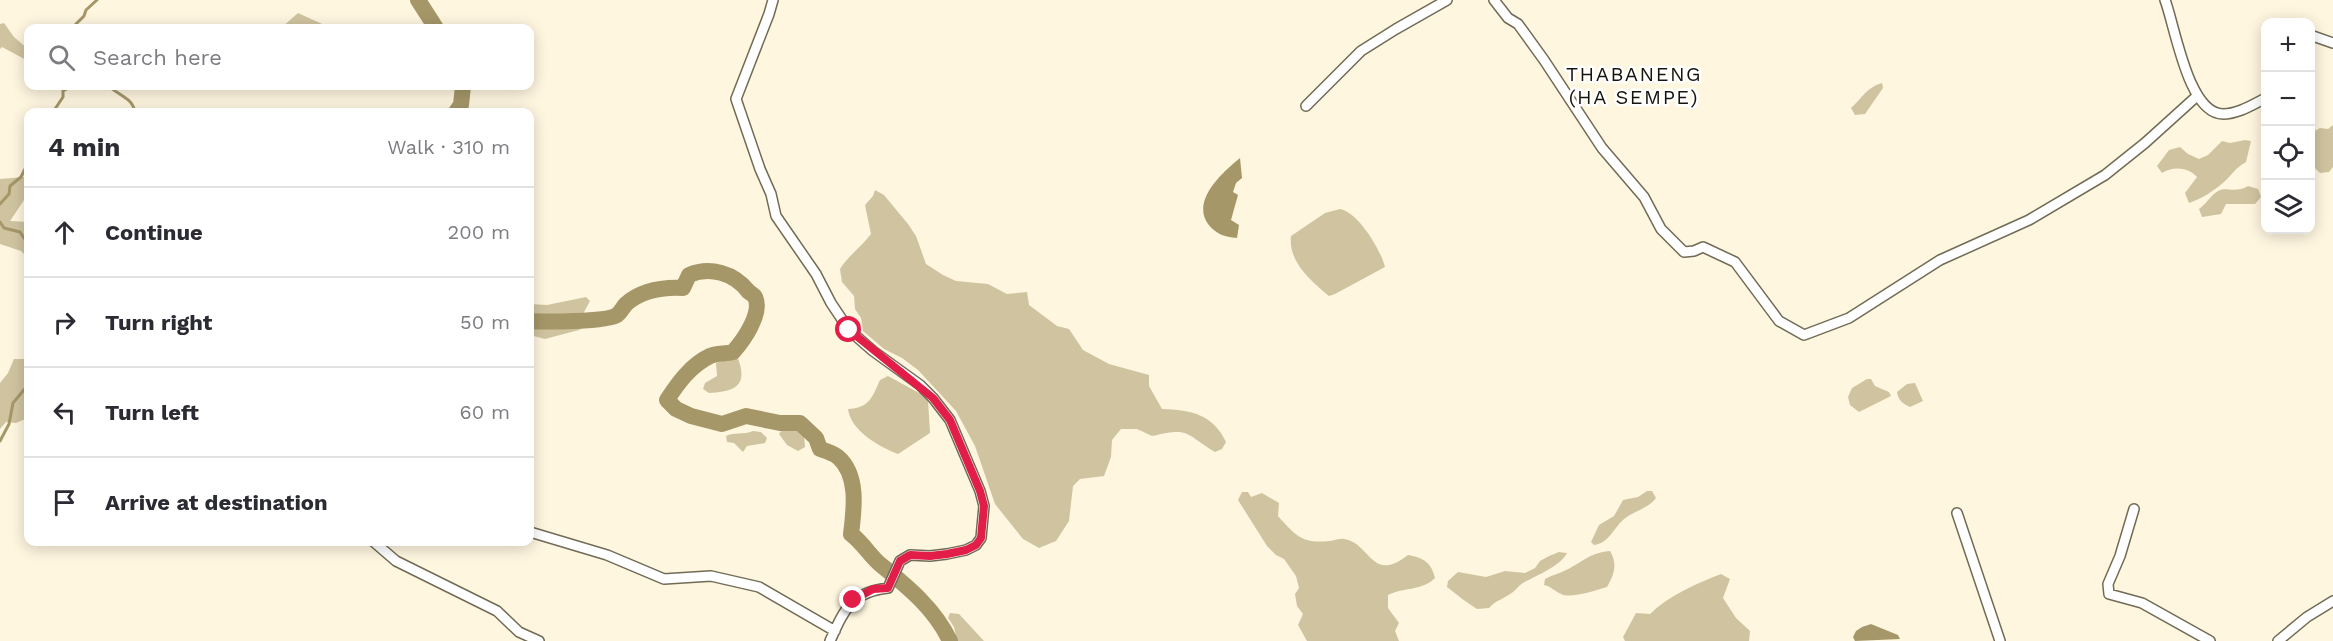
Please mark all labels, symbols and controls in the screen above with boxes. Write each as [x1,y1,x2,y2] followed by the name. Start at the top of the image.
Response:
[2261,18,2315,234] map controls
[2261,18,2315,72] button: +
[24,24,534,90] search box
[45,41,78,74] icon: search
[93,45,222,70] text: Search here
[1566,62,1702,109] district label: THABANENG (HA SEMPE)
[2261,72,2315,126] button: −
[2261,126,2315,180] button: locate
[48,132,120,162] text: 4 min
[387,135,510,159] text: Walk · 310 m
[2261,180,2315,234] button: layers
[48,216,81,249] icon: ahead
[105,220,203,245] text: Continue
[448,220,510,244] text: 200 m
[48,306,81,339] icon: right
[105,310,212,335] text: Turn right
[460,310,510,334] text: 50 m
[835,316,861,342] route start
[48,396,81,429] icon: left
[105,400,199,425] text: Turn left
[460,400,510,424] text: 60 m
[48,486,81,519] icon: arrive
[105,490,328,515] text: Arrive at destination
[839,586,865,612] route end

